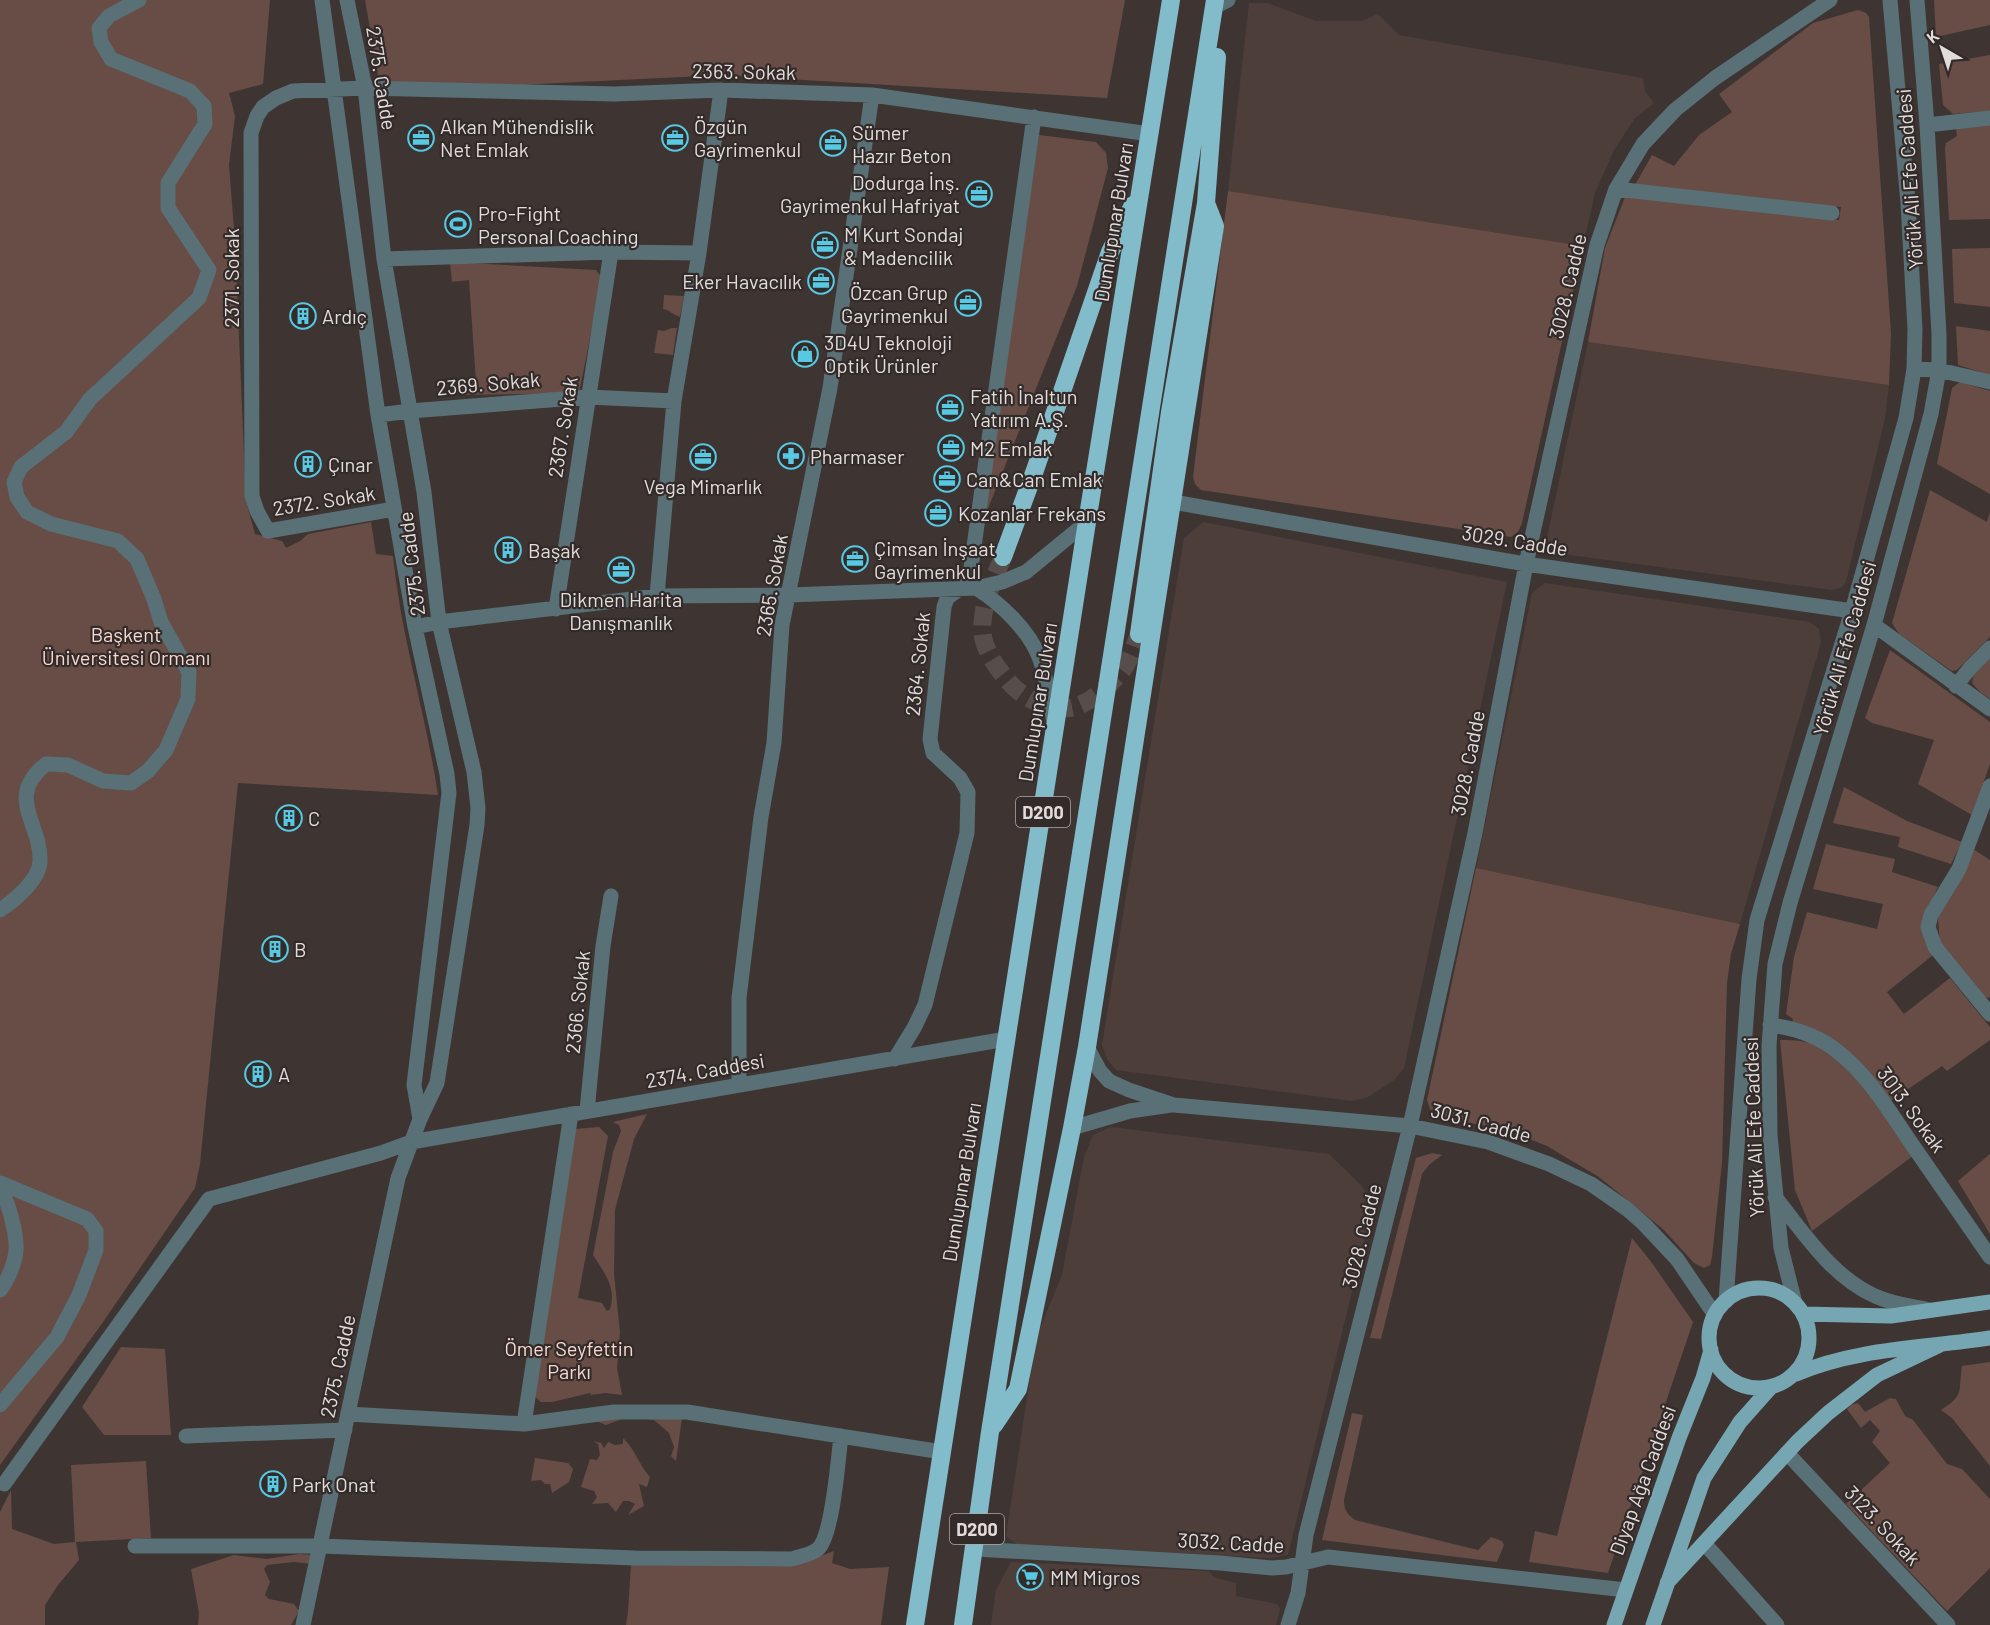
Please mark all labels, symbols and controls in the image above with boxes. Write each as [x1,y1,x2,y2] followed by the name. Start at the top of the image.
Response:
[1912,18,1972,78] north arrow
[362,24,402,132] street label: 2375. Cadde
[1922,25,1942,46] text: K
[692,58,796,84] street label: 2363. Sokak
[1891,88,1927,270] street label: Yörük Ali Efe Caddesi
[440,114,594,161] place label: Alkan Mühendislik Net Emlak
[694,114,801,161] place label: Özgün Gayrimenkul
[852,120,951,167] place label: Sümer Hazır Beton
[406,123,436,153] office icon: Alkan Mühendislik Net Emlak
[660,123,690,153] office icon: Özgün Gayrimenkul
[818,128,848,158] office icon: Sümer Hazır Beton
[1089,141,1137,303] street label: Dumlupınar Bulvarı
[780,170,960,217] place label: Dodurga İnş. Gayrimenkul Hafriyat
[964,179,994,209] office icon: Dodurga İnş. Gayrimenkul Hafriyat
[478,201,638,248] place label: Pro-Fight Personal Coaching
[443,209,473,239] sports icon: Pro-Fight Personal Coaching
[844,222,963,269] place label: M Kurt Sondaj & Madencilik
[219,228,243,328] street label: 2371. Sokak
[810,230,840,260] office icon: M Kurt Sondaj & Madencilik
[1543,231,1591,341] street label: 3028. Cadde
[806,266,836,296] office icon: Eker Havacılık
[682,269,802,293] place label: Eker Havacılık
[841,280,948,327] place label: Özcan Grup Gayrimenkul
[953,288,983,318] office icon: Özcan Grup Gayrimenkul
[288,301,318,331] building icon: Ardıç
[322,304,367,328] place label: Ardıç
[824,330,952,377] place label: 3D4U Teknoloji Optik Ürünler
[790,339,820,369] shop icon: 3D4U Teknoloji Optik Ürünler
[435,367,541,399] street label: 2369. Sokak
[542,375,582,479] street label: 2367. Sokak
[970,384,1078,431] place label: Fatih İnaltun Yatırım A.Ş.
[935,393,965,423] office icon: Fatih İnaltun Yatırım A.Ş.
[936,433,966,463] office icon: M2 Emlak
[970,436,1053,460] place label: M2 Emlak
[776,441,806,471] pharmacy icon: Pharmaser
[688,442,718,472] office icon: Vega Mimarlık
[810,444,904,468] place label: Pharmaser
[293,449,323,479] building icon: Çınar
[328,452,373,476] place label: Çınar
[932,464,962,494] office icon: Can&Can Emlak
[966,467,1103,491] place label: Can&Can Emlak
[644,474,762,498] place label: Vega Mimarlık
[271,480,377,520] street label: 2372. Sokak
[923,498,953,528] office icon: Kozanlar Frekans
[958,501,1106,525] place label: Kozanlar Frekans
[393,510,429,618] street label: 2375. Cadde
[1460,520,1570,560] street label: 3029. Cadde
[750,532,792,638] street label: 2365. Sokak
[493,535,523,565] building icon: Başak
[874,536,996,583] place label: Çimsan İnşaat Gayrimenkul
[528,538,581,562] place label: Başak
[840,544,870,574] office icon: Çimsan İnşaat Gayrimenkul
[606,555,636,585] office icon: Dikmen Harita Danışmanlık
[1808,558,1880,738] street label: Yörük Ali Efe Caddesi
[560,587,682,634] place label: Dikmen Harita Danışmanlık
[900,611,934,717] street label: 2364. Sokak
[1013,621,1061,783] street label: Dumlupınar Bulvarı
[42,622,210,669] park label: Başkent Üniversitesi Ormanı
[1445,708,1489,818] street label: 3028. Cadde
[1016,797,1070,827] road number: D200
[274,803,304,833] building icon: C
[308,806,320,830] place label: C
[260,934,290,964] building icon: B
[294,937,307,961] place label: B
[560,949,594,1055] street label: 2366. Sokak
[1738,1036,1768,1218] street label: Yörük Ali Efe Caddesi
[644,1048,766,1092] street label: 2374. Caddesi
[243,1059,273,1089] building icon: A
[1873,1061,1951,1157] street label: 3013. Sokak
[278,1062,290,1086] place label: A
[1428,1097,1534,1147] street label: 3031. Cadde
[937,1101,985,1263] street label: Dumlupınar Bulvarı
[1336,1181,1386,1291] street label: 3028. Cadde
[314,1312,360,1420] street label: 2375. Cadde
[504,1336,634,1383] park label: Ömer Seyfettin Parkı
[1604,1402,1680,1558] street label: Diyap Ağa Caddesi
[258,1469,288,1499] building icon: Park Onat
[292,1472,376,1496] place label: Park Onat
[1840,1480,1926,1570] street label: 3123. Sokak
[950,1514,1004,1544] road number: D200
[1177,1527,1285,1557] street label: 3032. Cadde
[1015,1562,1045,1592] supermarket icon: MM Migros
[1050,1565,1140,1589] place label: MM Migros

